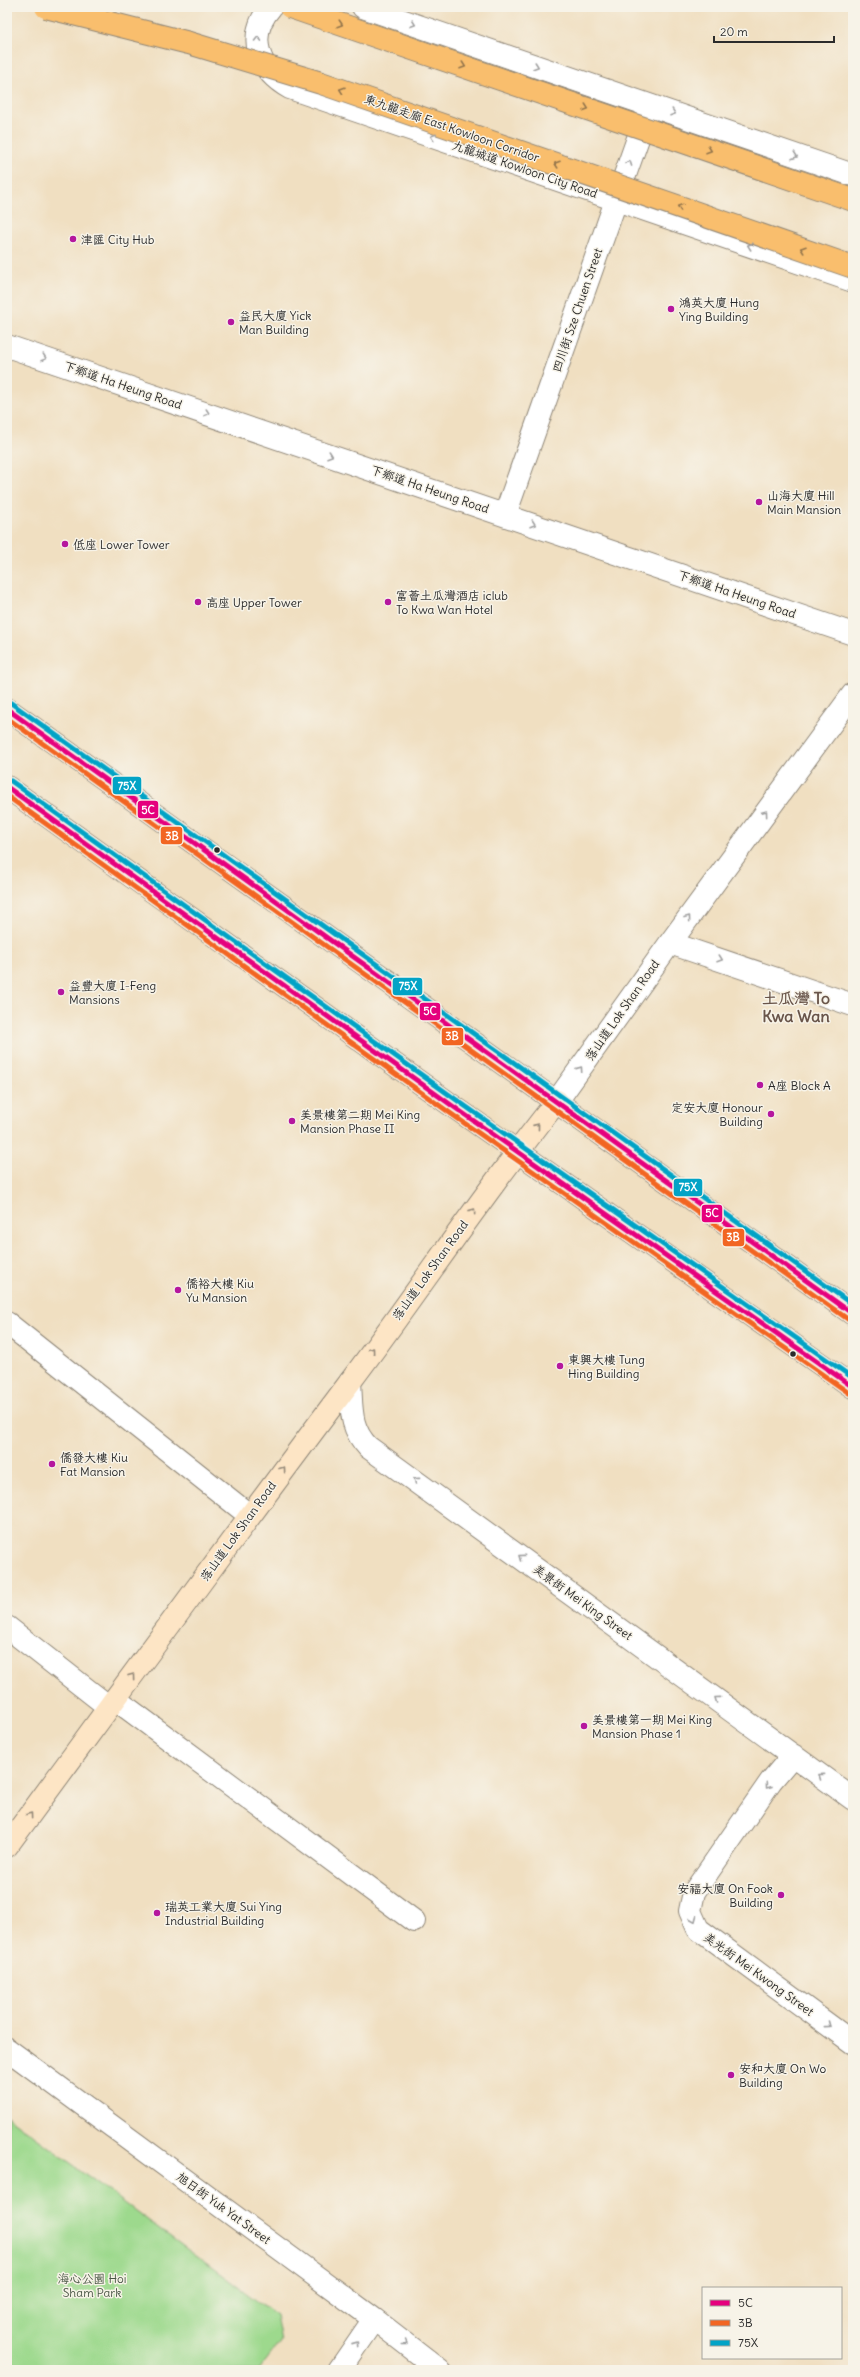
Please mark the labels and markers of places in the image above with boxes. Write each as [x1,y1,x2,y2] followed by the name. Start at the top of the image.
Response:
[81,232,155,247] place label: 津匯 City Hub
[68,234,78,244] marker: 津匯 City Hub
[679,295,759,324] place label: 鴻英大廈 Hung Ying Building
[666,304,676,314] marker: 鴻英大廈 Hung Ying Building
[239,308,311,337] place label: 益民大廈 Yick Man Building
[226,317,236,327] marker: 益民大廈 Yick Man Building
[767,488,841,517] place label: 山海大廈 Hill Main Mansion
[754,497,764,507] marker: 山海大廈 Hill Main Mansion
[73,537,170,552] place label: 低座 Lower Tower
[60,539,70,549] marker: 低座 Lower Tower
[396,588,508,617] place label: 富薈土瓜灣酒店 iclub To Kwa Wan Hotel
[206,595,302,610] place label: 高座 Upper Tower
[193,597,203,607] marker: 高座 Upper Tower
[383,597,393,607] marker: 富薈土瓜灣酒店 iclub To Kwa Wan Hotel
[212,845,222,855] unlabelled marker
[69,978,156,1007] place label: 益豐大廈 I-Feng Mansions
[56,987,66,997] marker: 益豐大廈 I-Feng Mansions
[768,1078,831,1093] place label: A座 Block A
[755,1080,765,1090] marker: A座 Block A
[671,1100,763,1129] place label: 定安大廈 Honour Building
[300,1107,420,1136] place label: 美景樓第二期 Mei King Mansion Phase II
[766,1109,776,1119] marker: 定安大廈 Honour Building
[287,1116,297,1126] marker: 美景樓第二期 Mei King Mansion Phase II
[186,1276,254,1305] place label: 僑裕大樓 Kiu Yu Mansion
[173,1285,183,1295] marker: 僑裕大樓 Kiu Yu Mansion
[788,1349,798,1359] unlabelled marker
[568,1352,645,1381] place label: 東興大樓 Tung Hing Building
[555,1361,565,1371] marker: 東興大樓 Tung Hing Building
[60,1450,128,1479] place label: 僑發大樓 Kiu Fat Mansion
[47,1459,57,1469] marker: 僑發大樓 Kiu Fat Mansion
[592,1712,712,1741] place label: 美景樓第一期 Mei King Mansion Phase 1
[579,1721,589,1731] marker: 美景樓第一期 Mei King Mansion Phase 1
[677,1881,773,1910] place label: 安福大廈 On Fook Building
[776,1890,786,1900] marker: 安福大廈 On Fook Building
[165,1899,282,1928] place label: 瑞英工業大廈 Sui Ying Industrial Building
[152,1908,162,1918] marker: 瑞英工業大廈 Sui Ying Industrial Building
[739,2061,826,2090] place label: 安和大廈 On Wo Building
[726,2070,736,2080] marker: 安和大廈 On Wo Building

